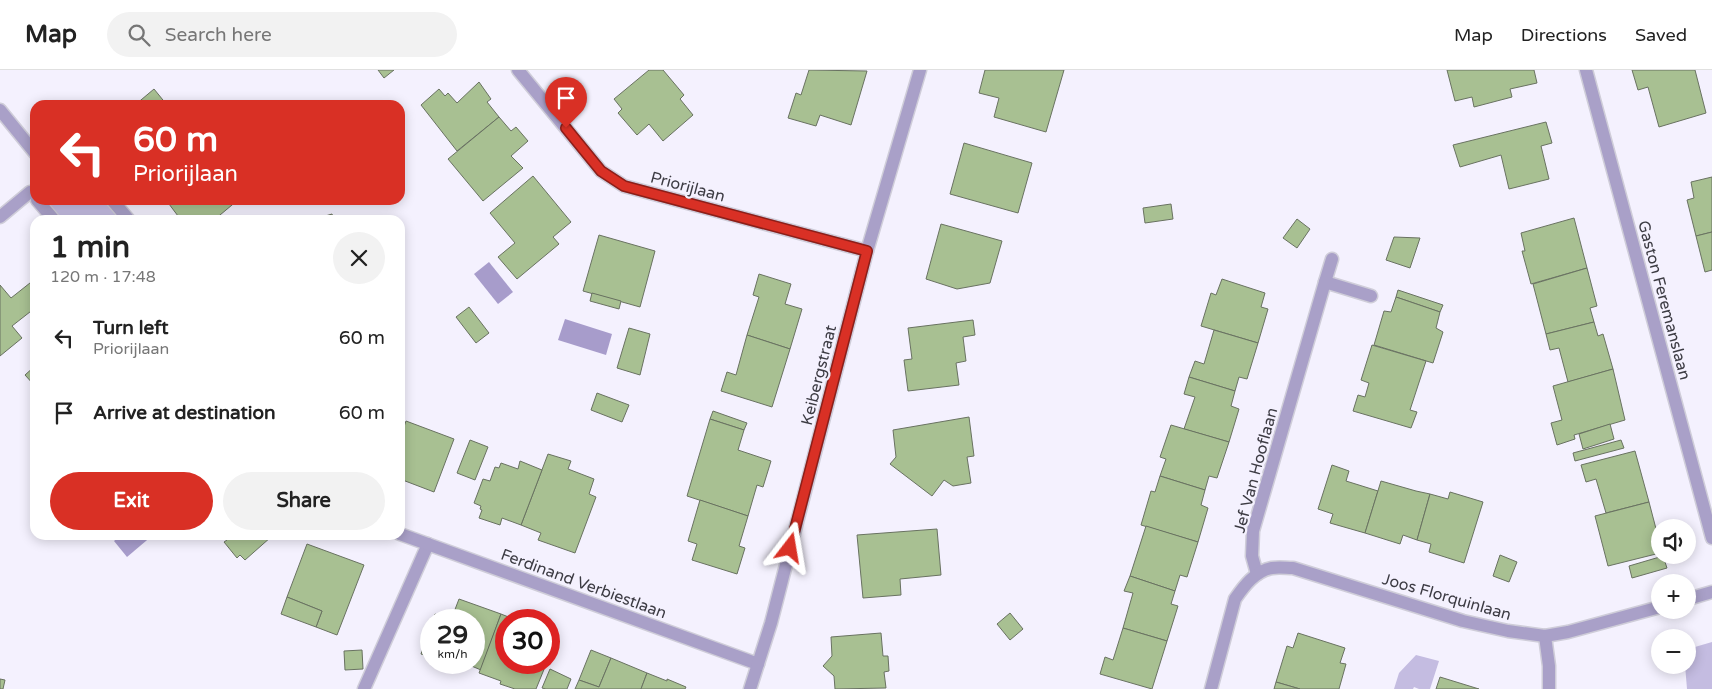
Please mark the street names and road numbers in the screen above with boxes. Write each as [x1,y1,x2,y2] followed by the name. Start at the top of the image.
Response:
[648,167,727,207] street label: Priorijlaan
[1633,218,1695,382] street label: Gaston Feremanslaan
[797,323,841,427] street label: Keibergstraat
[1230,405,1282,535] street label: Jef Van Hooflaan
[498,545,669,623] street label: Ferdinand Verbiestlaan
[1380,569,1514,625] street label: Joos Florquinlaan

